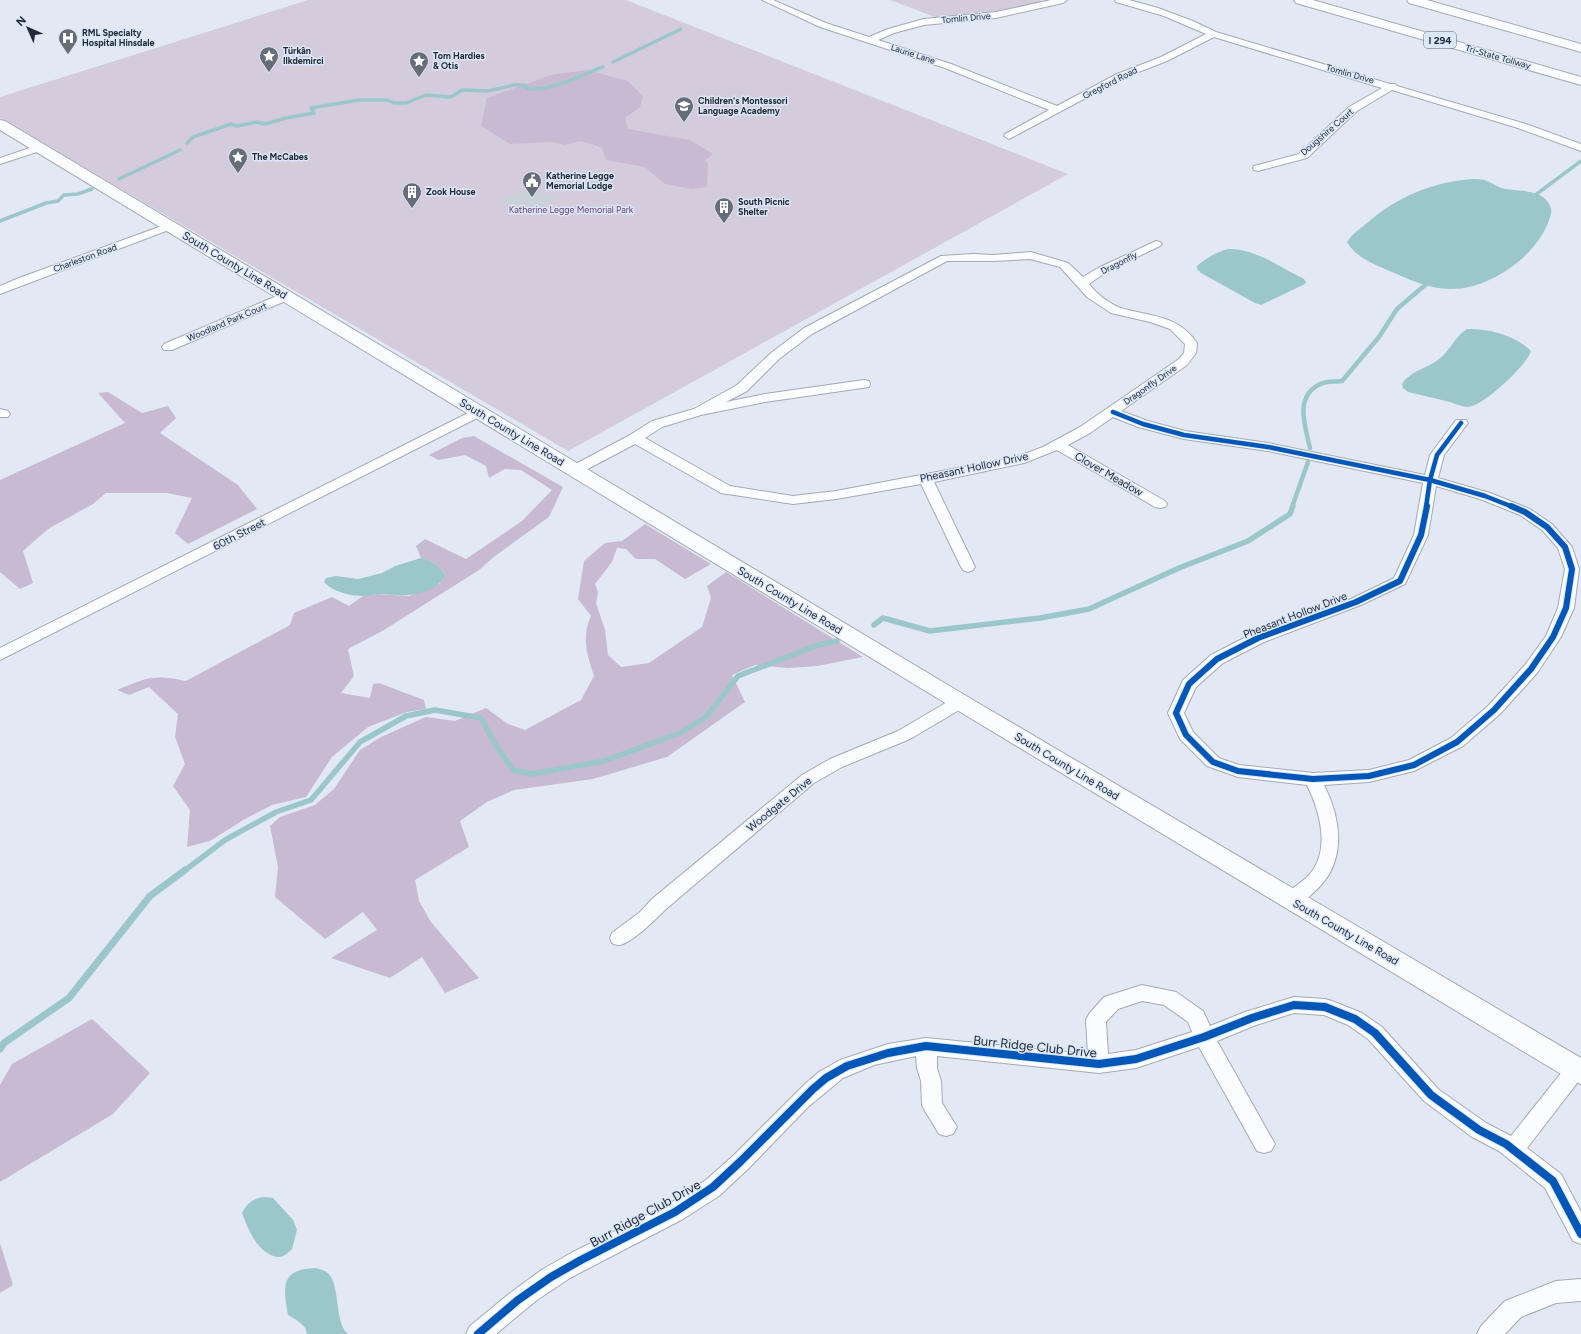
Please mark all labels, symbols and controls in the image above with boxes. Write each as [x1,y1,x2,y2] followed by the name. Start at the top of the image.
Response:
[8,8,48,48] north arrow
[941,10,991,25] street label: Tomlin Drive
[14,14,29,29] text: N
[57,27,79,55] hospital icon: RML Specialty Hospital Hinsdale
[82,27,154,48] place label: RML Specialty Hospital Hinsdale
[1424,32,1456,48] road number: I 294
[890,41,937,66] street label: Laurie Lane
[1464,42,1532,71] street label: Tri-State Tollway
[258,45,280,73] place icon: Türkân Ilkdemirci
[283,45,324,66] place label: Türkân Ilkdemirci
[408,50,430,78] place icon: Tom Hardies & Otis
[433,50,486,71] place label: Tom Hardies & Otis
[1325,61,1375,86] street label: Tomlin Drive
[1081,64,1139,101] street label: Gregford Road
[673,95,695,123] school or university icon: Children's Montessori Language Academy
[698,95,788,116] place label: Children's Montessori Language Academy
[1298,105,1356,158] street label: Dougshire Court
[227,146,249,174] place icon: The McCabes
[252,151,309,162] place label: The McCabes
[521,170,543,198] public building icon: Katherine Legge Memorial Lodge
[546,170,614,191] place label: Katherine Legge Memorial Lodge
[401,181,423,209] building icon: Zook House
[426,186,475,197] place label: Zook House
[713,196,735,224] building icon: South Picnic Shelter
[738,196,790,217] place label: South Picnic Shelter
[509,204,634,215] park label: Katherine Legge Memorial Park
[180,229,290,302] street label: South County Line Road
[52,241,118,274] street label: Charleston Road
[1099,249,1139,276] street label: Dragonfly
[185,300,269,343] street label: Woodland Park Court
[1121,362,1179,407] street label: Dragonfly Drive
[457,396,567,469] street label: South County Line Road
[919,450,1029,485] street label: Pheasant Hollow Drive
[1072,450,1146,499] street label: Clover Meadow
[211,516,268,553] street label: 60th Street
[735,564,845,637] street label: South County Line Road
[1241,590,1349,641] street label: Pheasant Hollow Drive
[1012,730,1122,803] street label: South County Line Road
[744,774,814,835] street label: Woodgate Drive
[1291,897,1401,968] street label: South County Line Road
[972,1033,1098,1060] street label: Burr Ridge Club Drive
[587,1177,703,1250] street label: Burr Ridge Club Drive

